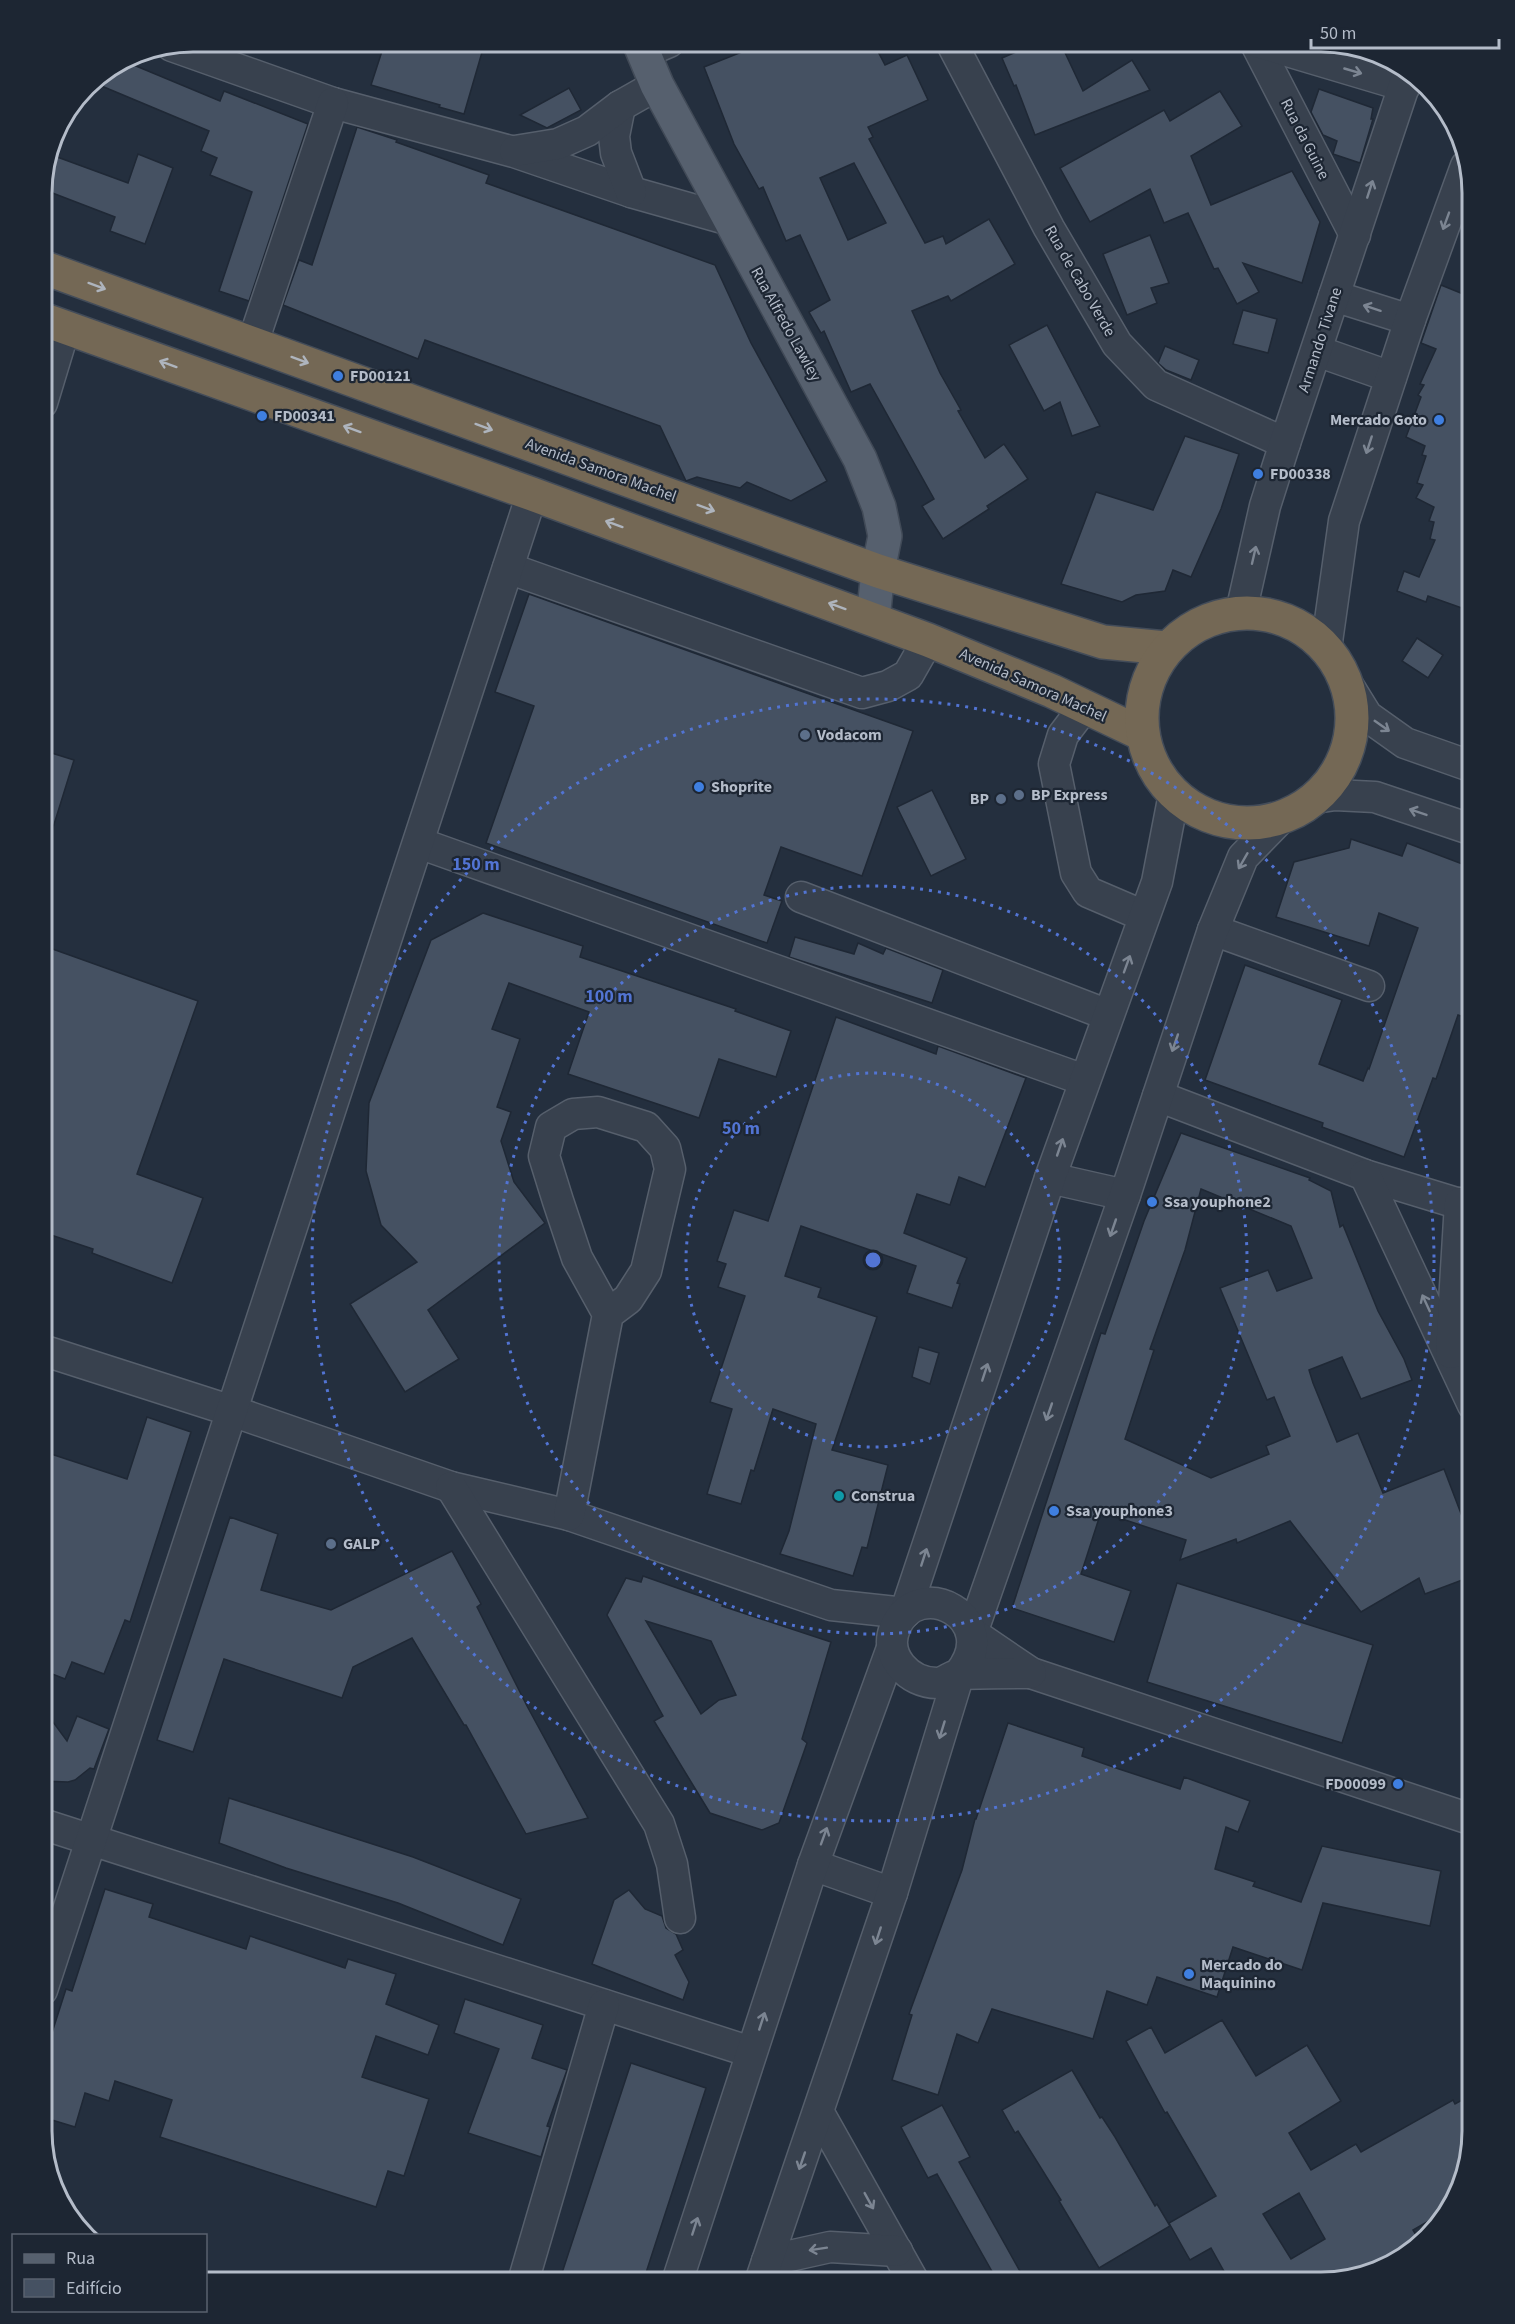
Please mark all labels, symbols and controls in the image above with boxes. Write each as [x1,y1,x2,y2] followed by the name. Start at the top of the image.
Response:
[1311,12,1498,50] scale bar
[1320,21,1356,46] text: 50 m
[1343,66,1362,77] one-way arrow
[1275,95,1335,183] street label: Rua da Guine
[1366,180,1377,199] one-way arrow
[1439,211,1450,230] one-way arrow
[1039,221,1121,341] street label: Rua de Cabo Verde
[745,263,827,386] street label: Rua Alfredo Lawley
[87,282,106,293] one-way arrow
[1293,284,1347,395] street label: Armando Tivane
[1363,302,1382,313] one-way arrow
[291,355,309,366] one-way arrow
[159,357,178,368] one-way arrow
[350,365,411,387] place label: FD00121
[331,369,345,383] marker: FD00121
[274,405,335,427] place label: FD00341
[255,409,269,423] marker: FD00341
[1330,409,1427,431] place label: Mercado Goto
[1432,413,1446,427] marker: Mercado Goto
[474,422,492,433] one-way arrow
[343,423,361,434] one-way arrow
[522,432,680,508] street label: Avenida Samora Machel
[1362,435,1373,454] one-way arrow
[1270,463,1331,485] place label: FD00338
[1251,467,1265,481] marker: FD00338
[696,503,715,514] one-way arrow
[605,518,624,529] one-way arrow
[1249,545,1261,564] one-way arrow
[828,599,846,610] one-way arrow
[956,643,1110,727] street label: Avenida Samora Machel
[1373,720,1390,733] one-way arrow
[816,724,882,746] place label: Vodacom
[798,728,812,742] marker: Vodacom
[711,776,772,798] place label: Shoprite
[692,780,706,794] marker: Shoprite
[1031,784,1108,806] place label: BP Express
[970,788,989,810] place label: BP
[1012,788,1026,802] marker: BP Express
[994,792,1008,806] marker: BP
[1409,805,1428,816] one-way arrow
[452,852,500,877] text: 150 m
[1237,852,1249,869] one-way arrow
[1122,955,1133,974] one-way arrow
[585,984,633,1009] text: 100 m
[1169,1033,1180,1052] one-way arrow
[722,1116,760,1141] text: 50 m
[1056,1138,1067,1157] one-way arrow
[1164,1191,1271,1213] place label: Ssa youphone2
[1145,1195,1159,1209] marker: Ssa youphone2
[1107,1218,1118,1237] one-way arrow
[863,1250,883,1270] centre of rings
[1419,1295,1431,1313] one-way arrow
[980,1363,991,1382] one-way arrow
[1042,1402,1053,1421] one-way arrow
[851,1485,915,1507] place label: Construa
[832,1489,846,1503] marker: Construa
[1066,1500,1173,1522] place label: Ssa youphone3
[1047,1504,1061,1518] marker: Ssa youphone3
[343,1533,380,1555] place label: GALP
[324,1537,338,1551] marker: GALP
[919,1548,930,1567] one-way arrow
[935,1720,946,1739] one-way arrow
[1325,1773,1386,1795] place label: FD00099
[1391,1777,1405,1791] marker: FD00099
[819,1827,830,1846] one-way arrow
[871,1926,882,1945] one-way arrow
[1201,1954,1283,1994] place label: Mercado do Maquinino
[1182,1967,1196,1981] marker: Mercado do Maquinino
[757,2012,768,2031] one-way arrow
[796,2151,807,2170] one-way arrow
[863,2192,875,2209] one-way arrow
[690,2217,701,2236] one-way arrow
[12,2234,207,2312] legend
[809,2244,828,2255] one-way arrow
[66,2246,95,2271] text: Rua
[66,2276,122,2301] text: Edifício

